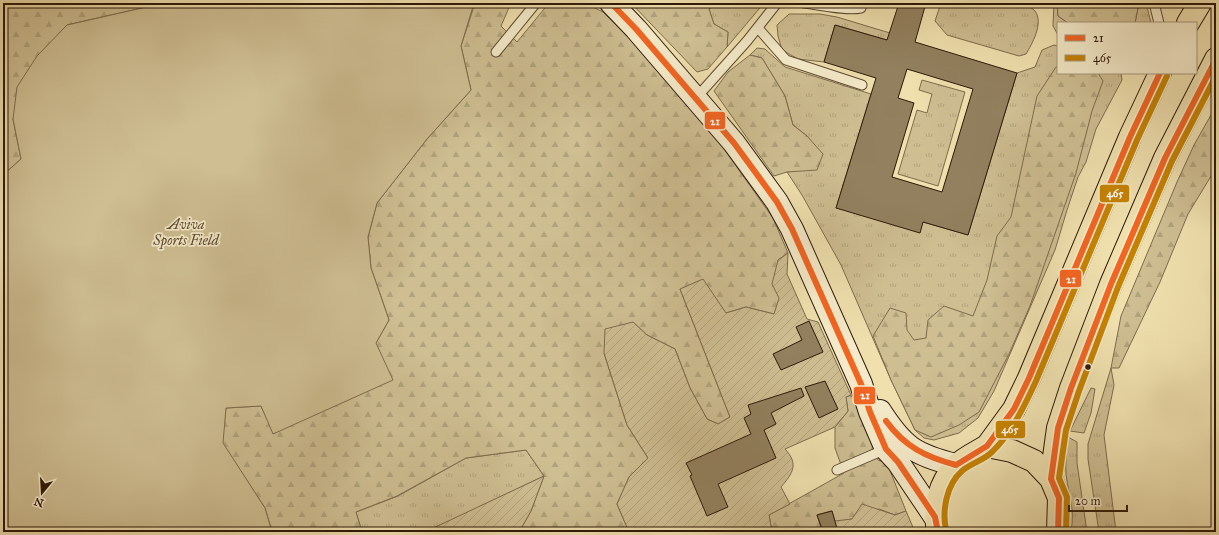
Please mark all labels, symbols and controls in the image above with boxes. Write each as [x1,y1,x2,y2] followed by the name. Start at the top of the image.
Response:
[1057,22,1197,74] legend
[1093,31,1104,45] text: 21
[1093,51,1112,65] text: 465
[704,111,726,130] line badge: 21
[710,115,721,128] text: 21
[1099,184,1130,203] line badge: 465
[1107,187,1124,201] text: 465
[152,216,220,250] park label: Aviva Sports Field
[1059,269,1082,288] line badge: 21
[1066,273,1077,286] text: 21
[1083,362,1093,372] unlabelled marker
[853,386,876,405] line badge: 21
[860,389,871,402] text: 21
[995,420,1026,439] line badge: 465
[1002,423,1019,437] text: 465
[22,473,62,513] north arrow
[1069,487,1127,513] scale bar
[32,494,46,510] text: N
[1075,494,1101,508] text: 20 m

